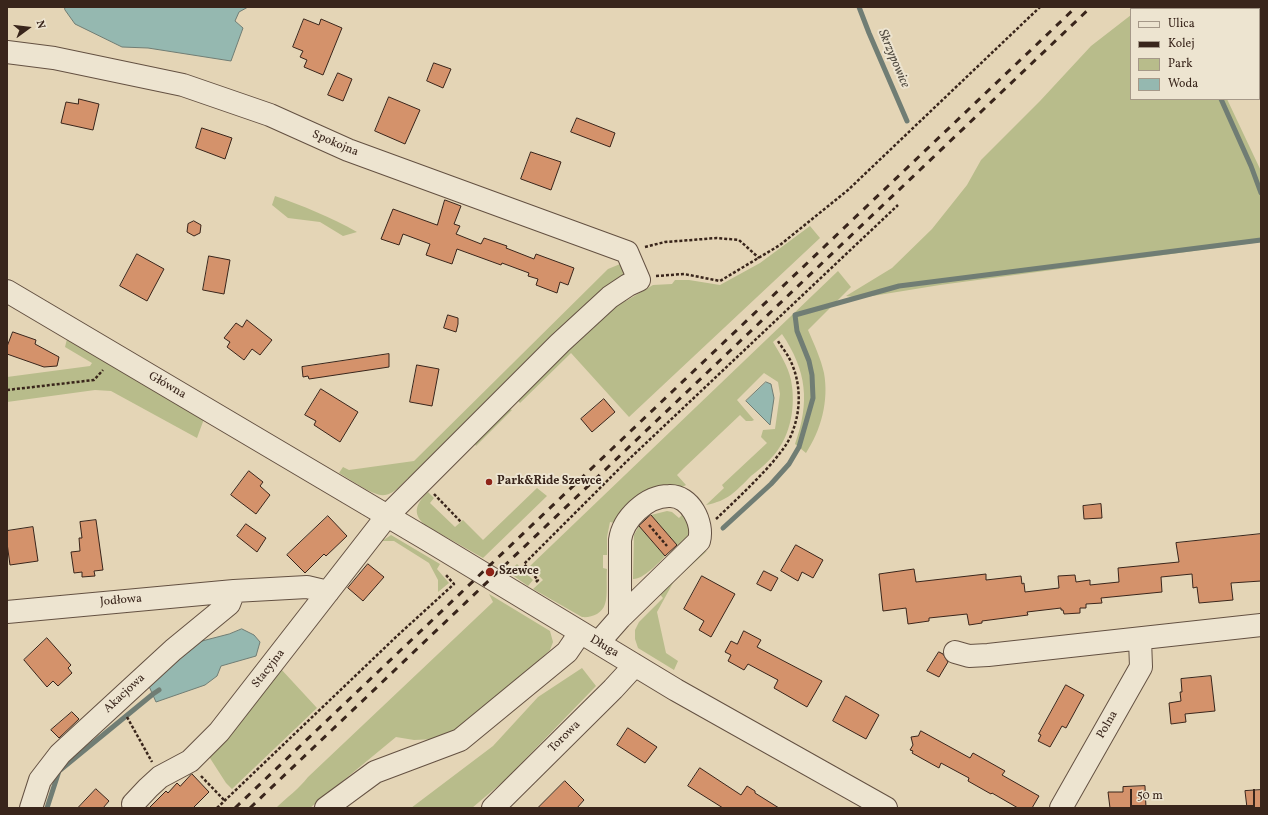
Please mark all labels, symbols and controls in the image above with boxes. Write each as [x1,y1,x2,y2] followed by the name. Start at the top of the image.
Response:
[8,8,48,48] north arrow
[1130,8,1260,100] legend
[1168,16,1195,32] text: Ulica
[32,19,48,31] text: N
[874,28,912,90] water label: Skrzypowice
[1168,36,1195,52] text: Kolej
[1168,56,1193,72] text: Park
[1168,76,1198,92] text: Woda
[310,128,360,160] street label: Spokojna
[146,370,188,402] street label: Główna
[497,475,602,489] place label: Park&Ride Szewce
[484,477,494,487] marker: Park&Ride Szewce
[499,565,539,579] place label: Szewce
[484,566,496,578] marker: Szewce
[99,592,143,610] street label: Jodłowa
[587,633,621,661] street label: Długa
[249,647,289,691] street label: Stacyjna
[101,671,149,717] street label: Akacjowa
[1094,709,1122,741] street label: Polna
[546,718,584,756] street label: Torowa
[1132,781,1257,807] scale bar
[1137,788,1163,804] text: 50 m

